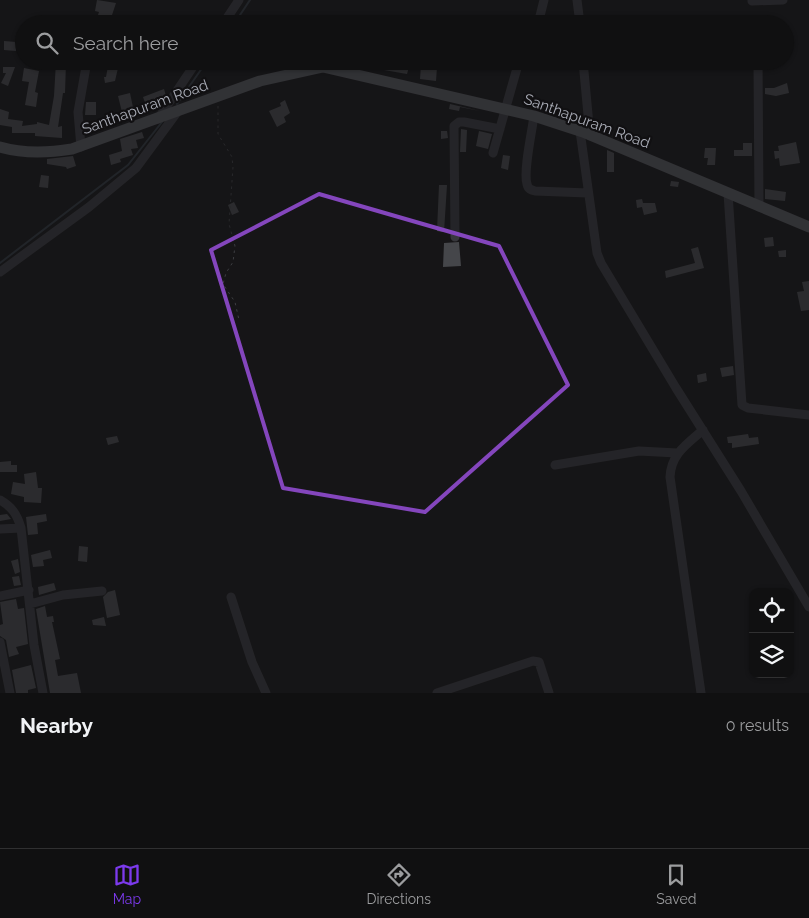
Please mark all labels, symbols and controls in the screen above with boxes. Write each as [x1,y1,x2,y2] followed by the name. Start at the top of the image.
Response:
[15,15,794,70] search box
[33,29,61,57] icon: search
[73,32,179,54] text: Search here
[79,76,211,138] street label: Santhapuram Road
[521,90,653,152] street label: Santhapuram Road
[749,588,794,678] map controls
[749,588,794,633] button: locate
[749,633,794,678] button: layers
[20,713,93,738] text: Nearby
[726,716,789,735] text: 0 results
[113,861,141,907] tab: Map
[366,861,431,907] tab: Directions
[656,861,696,907] tab: Saved

